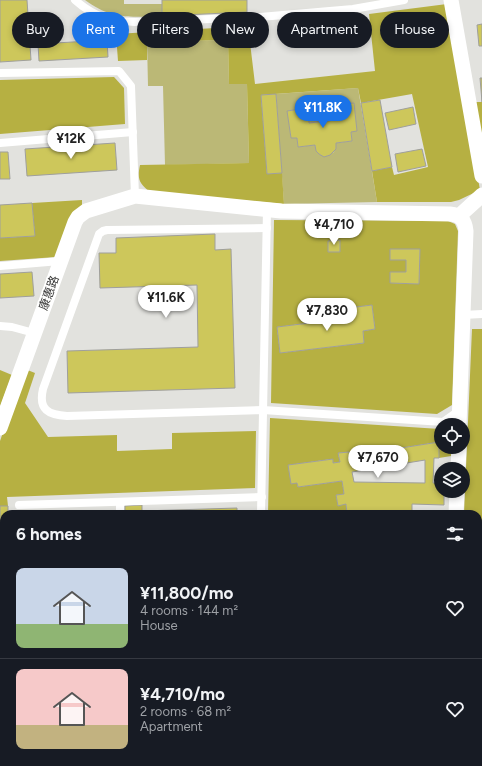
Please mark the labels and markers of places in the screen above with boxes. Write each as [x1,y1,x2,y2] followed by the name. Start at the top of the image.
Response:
[290,95,356,129] pin: ¥11.8K
[47,126,95,160] pin: ¥12K
[301,212,367,246] pin: ¥4,710
[133,285,199,319] pin: ¥11.6K
[294,298,360,332] pin: ¥7,830
[345,445,411,479] pin: ¥7,670

